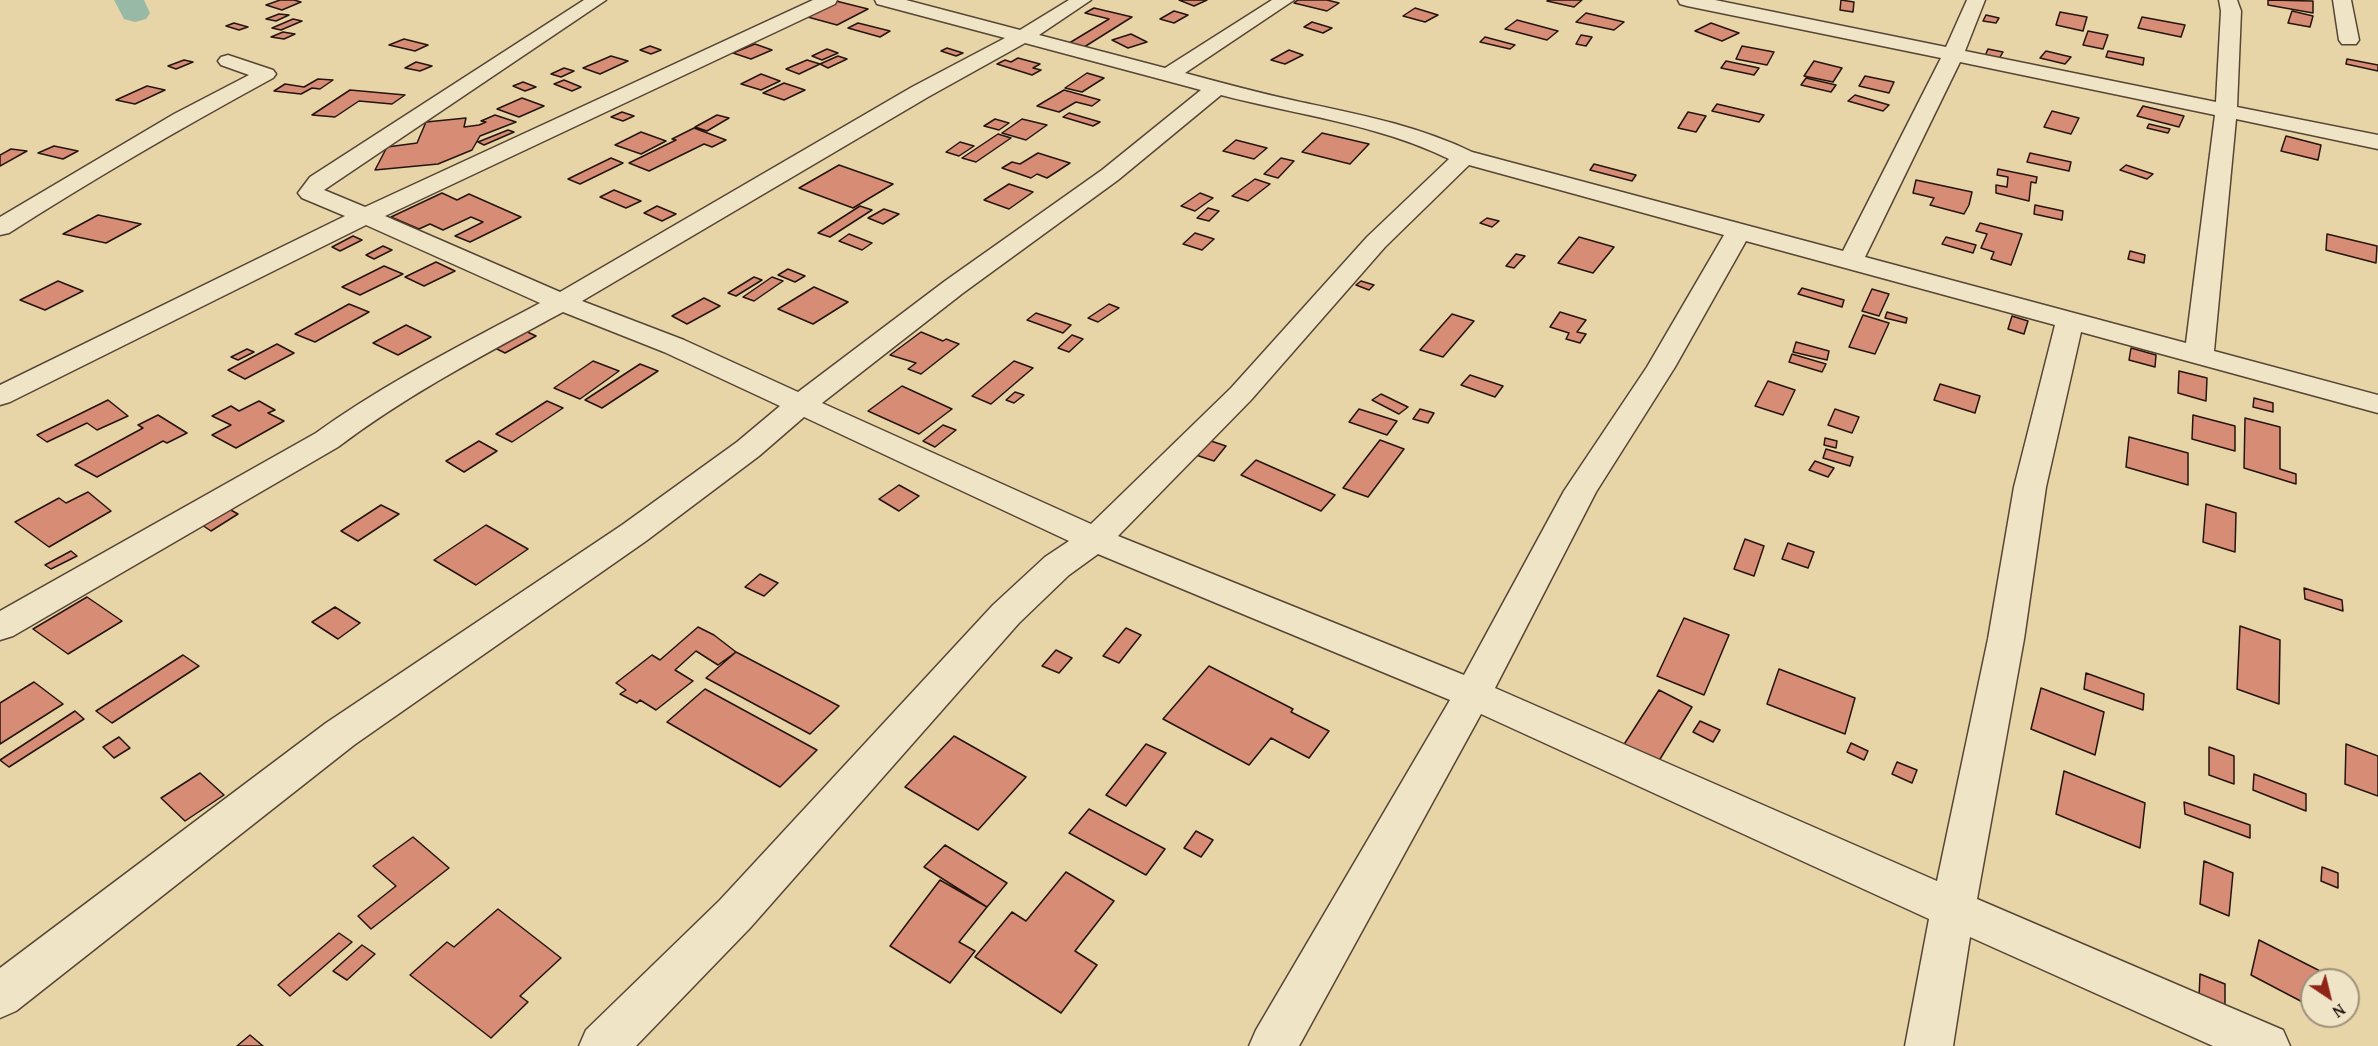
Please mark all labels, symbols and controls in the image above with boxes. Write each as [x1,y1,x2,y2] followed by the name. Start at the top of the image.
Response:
[2300,968,2360,1028] north arrow
[2328,998,2350,1024] text: N

